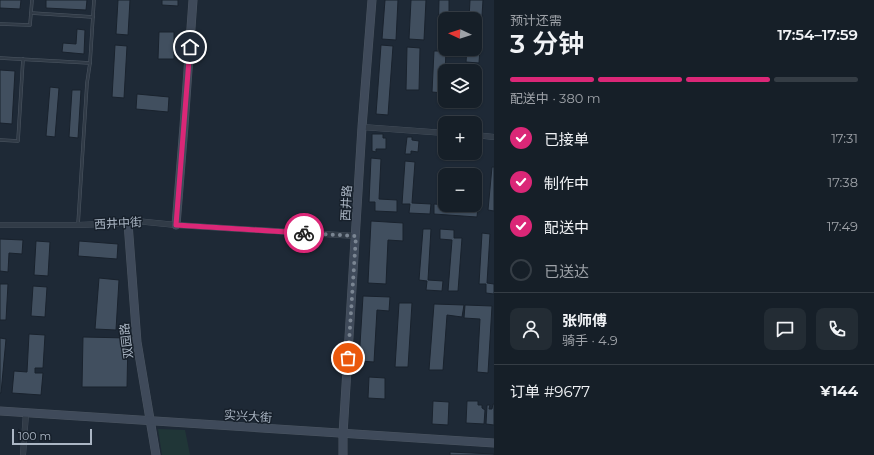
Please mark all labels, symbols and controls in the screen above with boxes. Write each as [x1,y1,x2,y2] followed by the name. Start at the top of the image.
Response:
[438,12,482,56] north arrow
[438,12,482,212] map controls
[510,12,562,28] text: 预计还需
[777,25,858,44] text: 17:54–17:59
[510,28,584,60] text: 3 分钟
[173,30,207,64] pin
[179,36,201,58] icon: home
[438,64,482,108] button: layers
[510,90,601,106] text: 配送中 · 380 m
[438,116,482,160] button: +
[510,127,532,149] icon: check
[544,130,589,149] text: 已接单
[831,130,858,146] text: 17:31
[438,168,482,212] button: −
[510,171,532,193] icon: check
[544,174,589,193] text: 制作中
[828,174,858,190] text: 17:38
[338,185,354,221] street label: 西井路
[284,213,324,253] courier
[94,214,142,232] street label: 西井中街
[510,215,532,237] icon: check
[544,218,589,237] text: 配送中
[827,218,858,234] text: 17:49
[293,222,315,244] icon: bike
[544,262,589,281] text: 已送达
[510,308,552,350] button: person
[764,308,806,350] button: chat
[816,308,858,350] button: phone
[562,311,607,330] text: 张师傅
[116,322,136,360] street label: 双园路
[562,332,618,348] text: 骑手 · 4.9
[331,341,365,375] pin
[337,347,359,369] icon: bag
[820,381,858,400] text: ¥144
[510,382,590,401] text: 订单 #9677
[224,407,272,425] street label: 实兴大街
[12,427,92,446] scale bar
[18,429,51,443] text: 100 m

